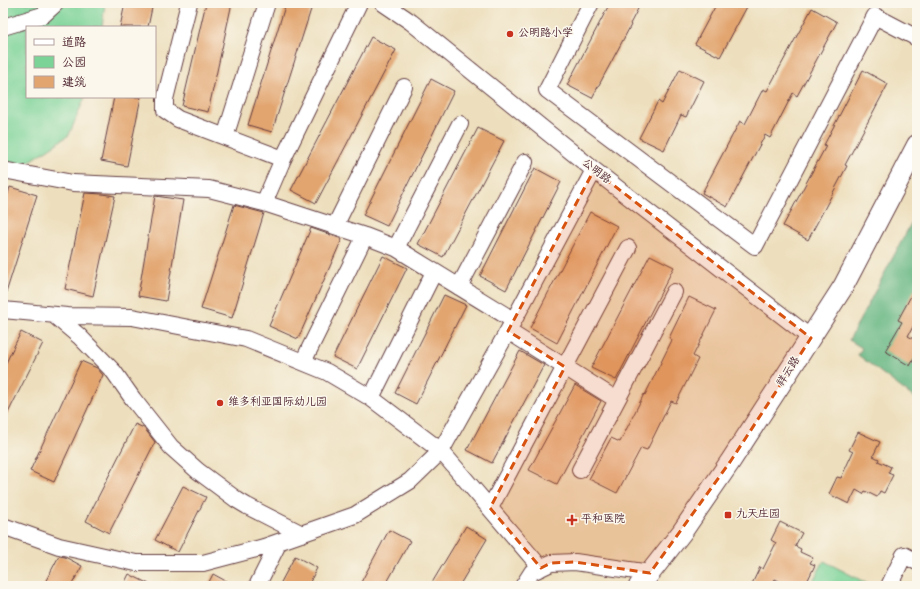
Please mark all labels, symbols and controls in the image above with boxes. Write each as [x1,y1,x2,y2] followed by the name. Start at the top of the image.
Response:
[26,26,156,98] legend
[518,26,573,40] place label: 公明路小学
[505,29,515,39] marker: 公明路小学
[62,36,86,51] text: 道路
[62,56,86,71] text: 公园
[62,76,86,91] text: 建筑
[579,156,613,187] street label: 公明路
[774,354,803,389] street label: 祥云路
[228,396,327,409] place label: 维多利亚国际幼儿园
[215,398,225,408] marker: 维多利亚国际幼儿园
[736,508,780,521] place label: 九天庄园
[723,510,733,520] marker: 九天庄园
[581,513,625,526] place label: 平和医院
[566,514,578,526] marker: 平和医院

